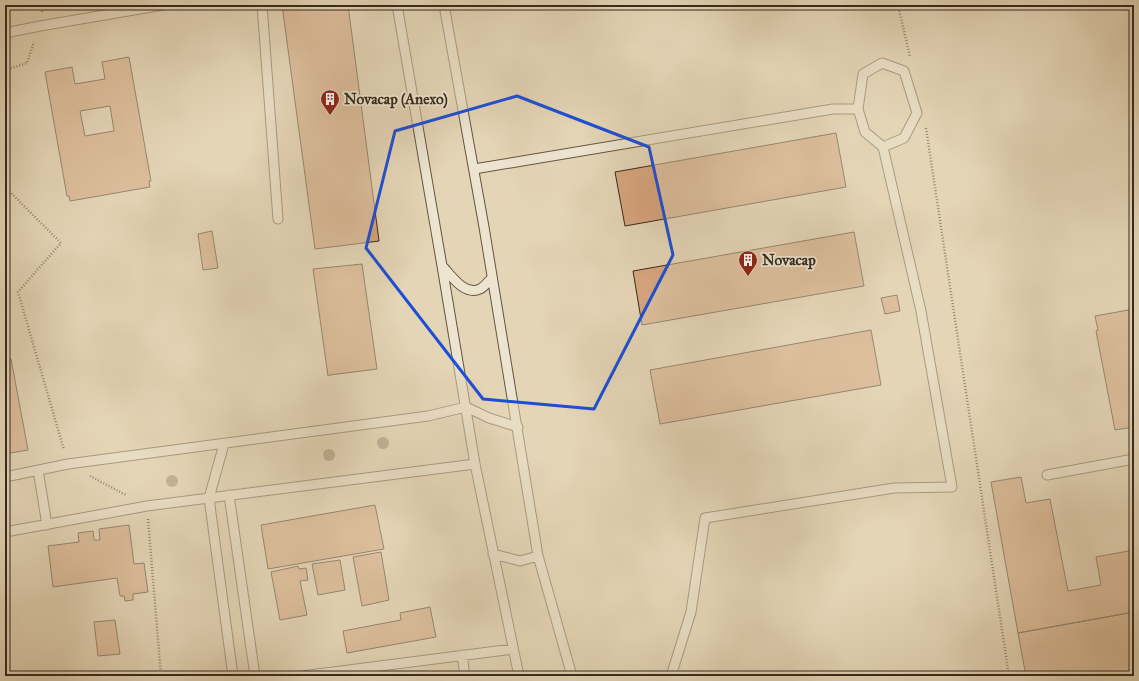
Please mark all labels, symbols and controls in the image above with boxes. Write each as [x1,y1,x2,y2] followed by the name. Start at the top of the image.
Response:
[319,88,341,116] building icon: Novacap (Anexo)
[344,90,448,109] place label: Novacap (Anexo)
[737,249,759,277] building icon: Novacap
[762,251,816,270] place label: Novacap

